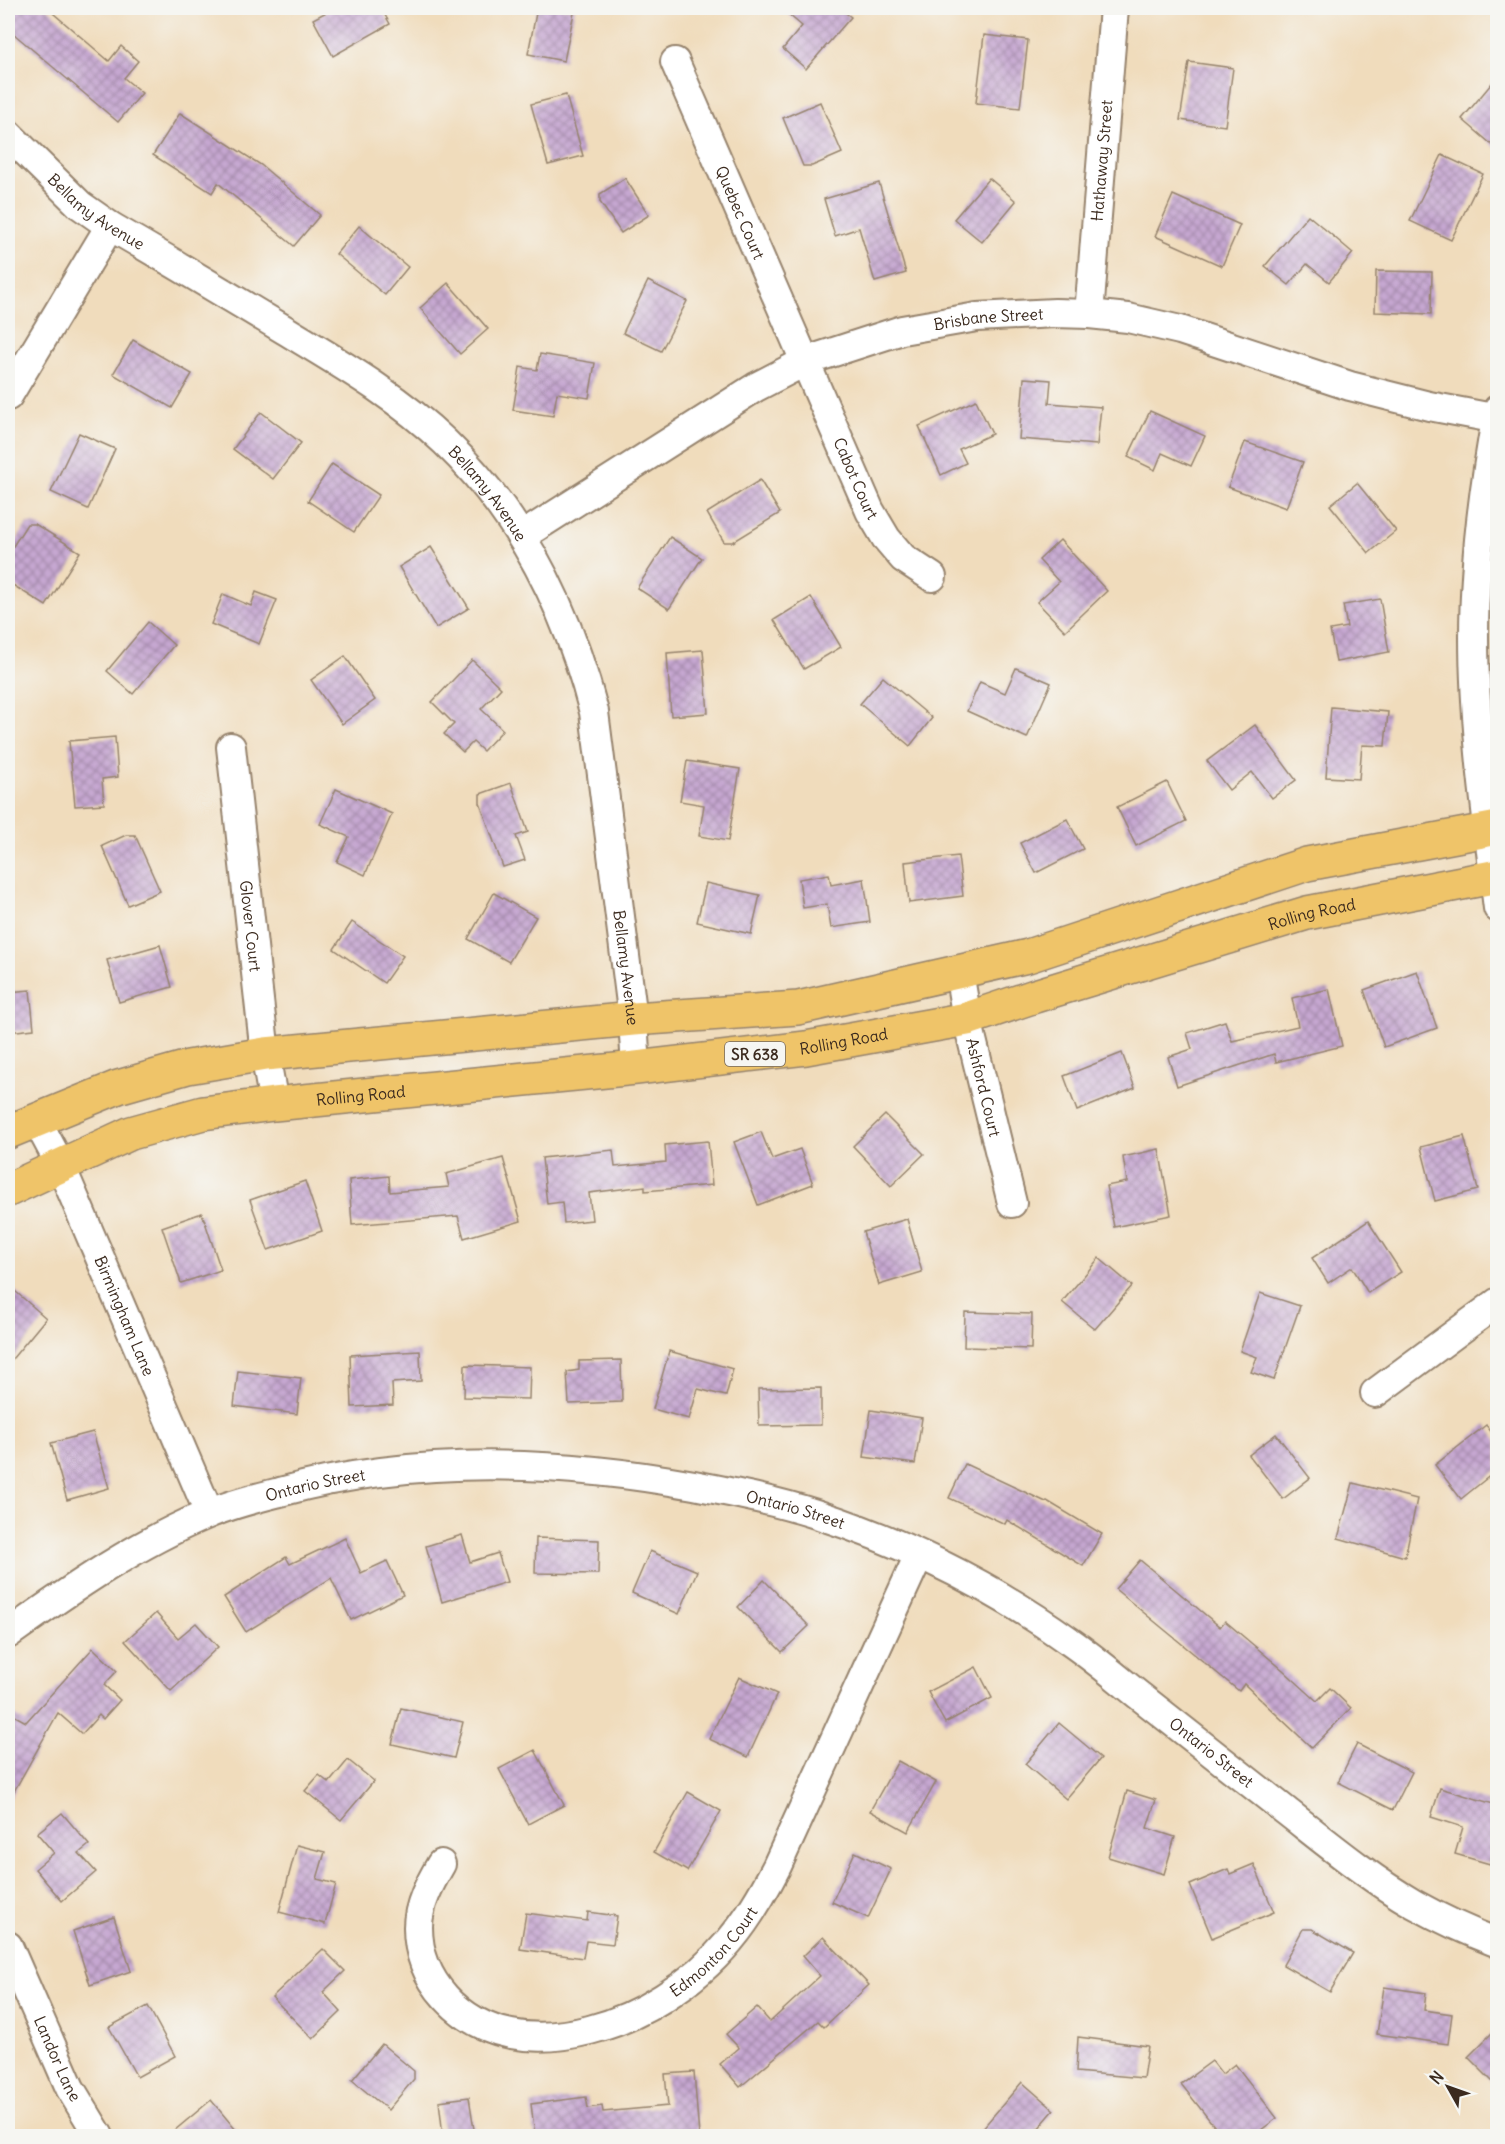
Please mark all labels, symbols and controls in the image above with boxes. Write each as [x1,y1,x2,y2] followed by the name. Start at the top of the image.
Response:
[1087,98,1117,222] street label: Hathaway Street
[711,163,770,263] street label: Quebec Court
[44,169,148,254] street label: Bellamy Avenue
[932,304,1044,334] street label: Brisbane Street
[829,434,883,524] street label: Cabot Court
[444,441,531,545] street label: Bellamy Avenue
[236,879,266,973] street label: Glover Court
[1266,894,1357,934] street label: Rolling Road
[609,909,643,1026] street label: Bellamy Avenue
[798,1023,889,1059] street label: Rolling Road
[962,1036,1006,1139] street label: Ashford Court
[725,1042,785,1066] road number: SR 638
[315,1081,406,1110] street label: Rolling Road
[90,1253,159,1379] street label: Birmingham Lane
[263,1464,367,1505] street label: Ontario Street
[744,1486,848,1533] street label: Ontario Street
[1165,1713,1258,1792] street label: Ontario Street
[666,1902,762,2001] street label: Edmonton Court
[30,2013,86,2105] street label: Landor Lane
[1418,2057,1478,2117] north arrow
[1425,2067,1448,2088] text: N

